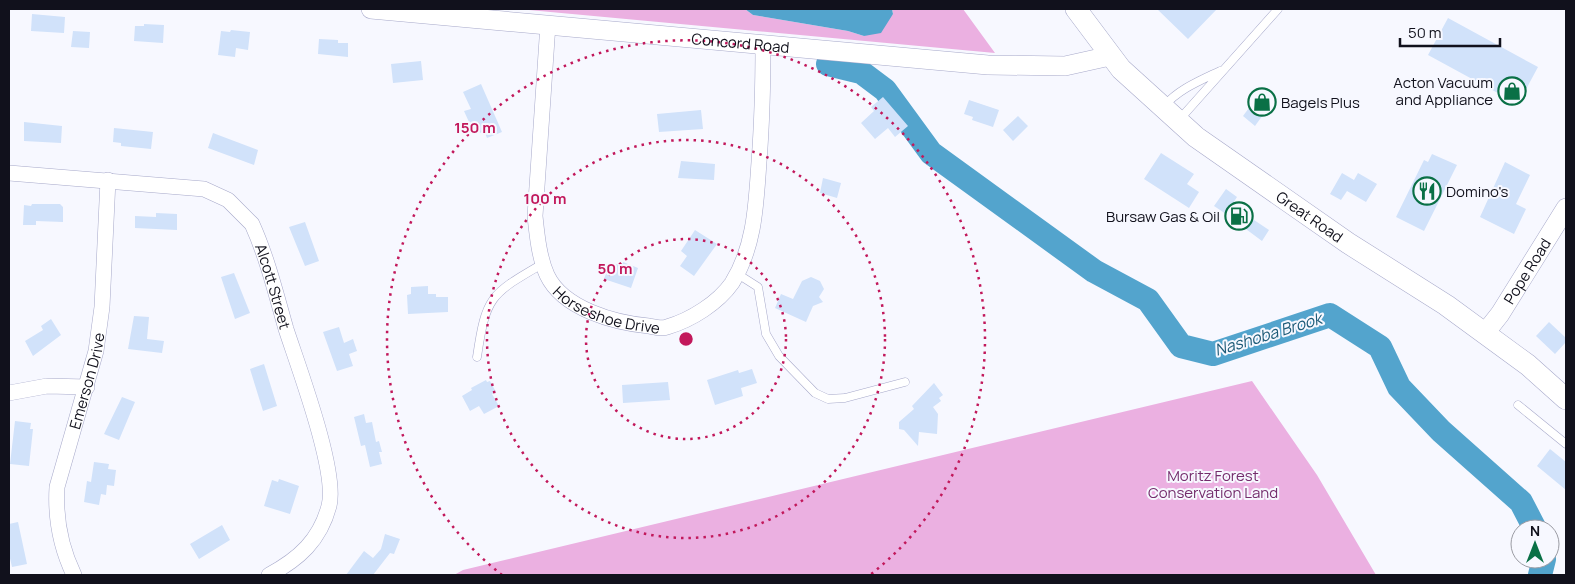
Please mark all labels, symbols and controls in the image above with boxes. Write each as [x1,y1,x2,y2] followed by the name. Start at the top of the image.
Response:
[1400,15,1500,47] scale bar
[1408,22,1442,43] text: 50 m
[691,28,790,57] street label: Concord Road
[1393,72,1493,110] place label: Acton Vacuum and Appliance
[1497,76,1527,106] shop icon: Acton Vacuum and Appliance
[1247,87,1277,117] shop icon: Bagels Plus
[1281,92,1360,113] place label: Bagels Plus
[454,117,496,138] text: 150 m
[1412,176,1442,206] restaurant icon: Domino's
[1446,181,1508,202] place label: Domino's
[1272,186,1348,247] street label: Great Road
[524,188,566,209] text: 100 m
[1224,201,1254,231] fuel station icon: Bursaw Gas & Oil
[1106,206,1220,227] place label: Bursaw Gas & Oil
[1498,234,1555,308] street label: Pope Road
[250,241,296,332] street label: Alcott Street
[597,258,633,279] text: 50 m
[549,281,662,338] street label: Horseshoe Drive
[1212,307,1326,361] water label: Nashoba Brook
[677,330,695,348] centre of rings
[64,331,109,431] street label: Emerson Drive
[1148,465,1278,503] park label: Moritz Forest Conservation Land
[1510,519,1560,569] north arrow
[1530,521,1540,540] text: N

